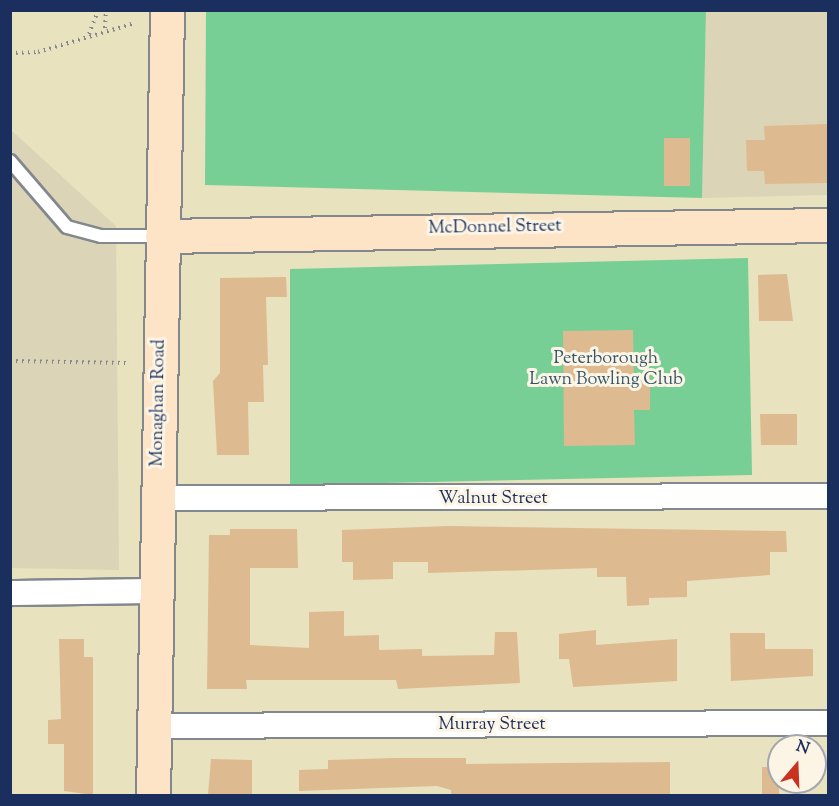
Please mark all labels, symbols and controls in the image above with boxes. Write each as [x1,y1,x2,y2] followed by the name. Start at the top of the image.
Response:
[428,216,562,240] street label: McDonnel Street
[147,339,171,467] street label: Monaghan Road
[529,349,683,392] park label: Peterborough Lawn Bowling Club
[438,488,548,510] street label: Walnut Street
[438,714,546,736] street label: Murray Street
[767,734,827,794] north arrow
[793,735,812,761] text: N

